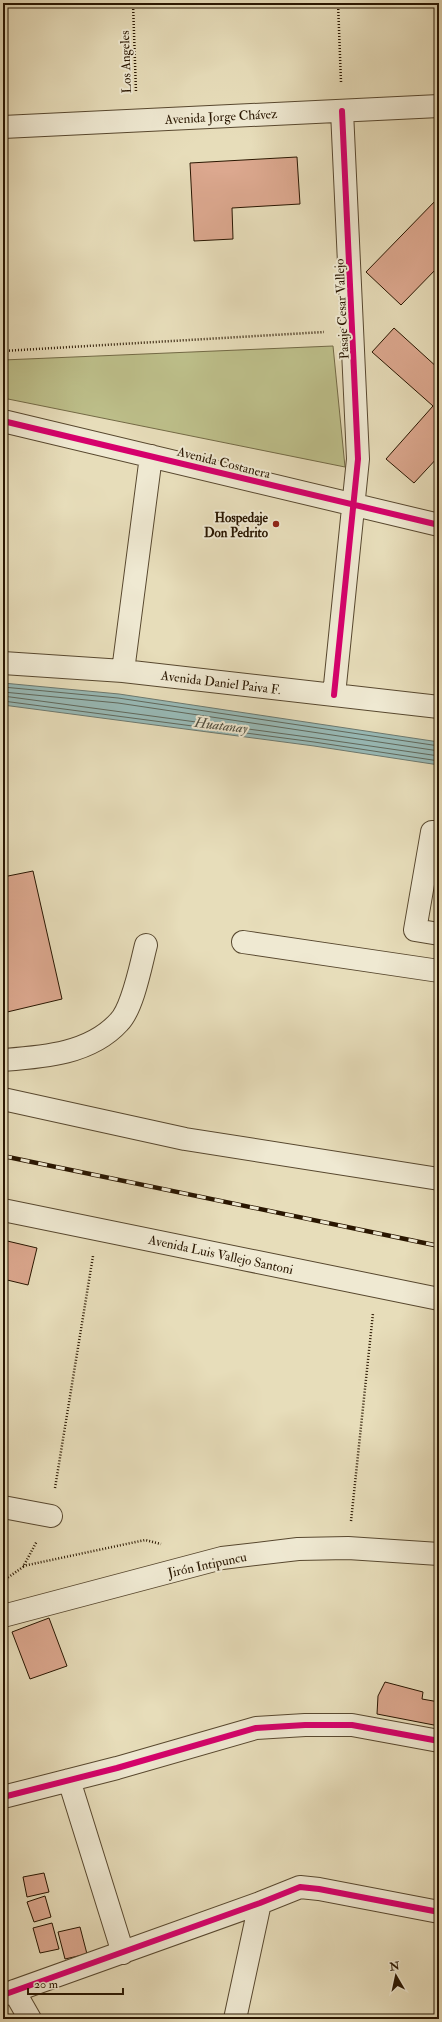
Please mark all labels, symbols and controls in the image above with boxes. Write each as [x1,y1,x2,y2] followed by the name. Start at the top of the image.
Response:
[117,30,135,94] street label: Los Angeles
[163,106,278,128] street label: Avenida Jorge Chávez
[331,258,353,360] street label: Pasaje Cesar Vallejo
[174,443,273,482] street label: Avenida Costanera
[204,510,269,541] place label: Hospedaje Don Pedrito
[271,519,281,529] marker: Hospedaje Don Pedrito
[159,668,282,698] street label: Avenida Daniel Paiva F.
[192,714,249,737] water label: Huatanay
[146,1232,295,1278] street label: Avenida Luis Vallejo Santoni
[165,1549,249,1582] street label: Jirón Intipuncu
[376,1956,416,1996] north arrow
[388,1959,402,1974] text: N
[28,1970,123,1996] scale bar
[34,1977,59,1992] text: 20 m

